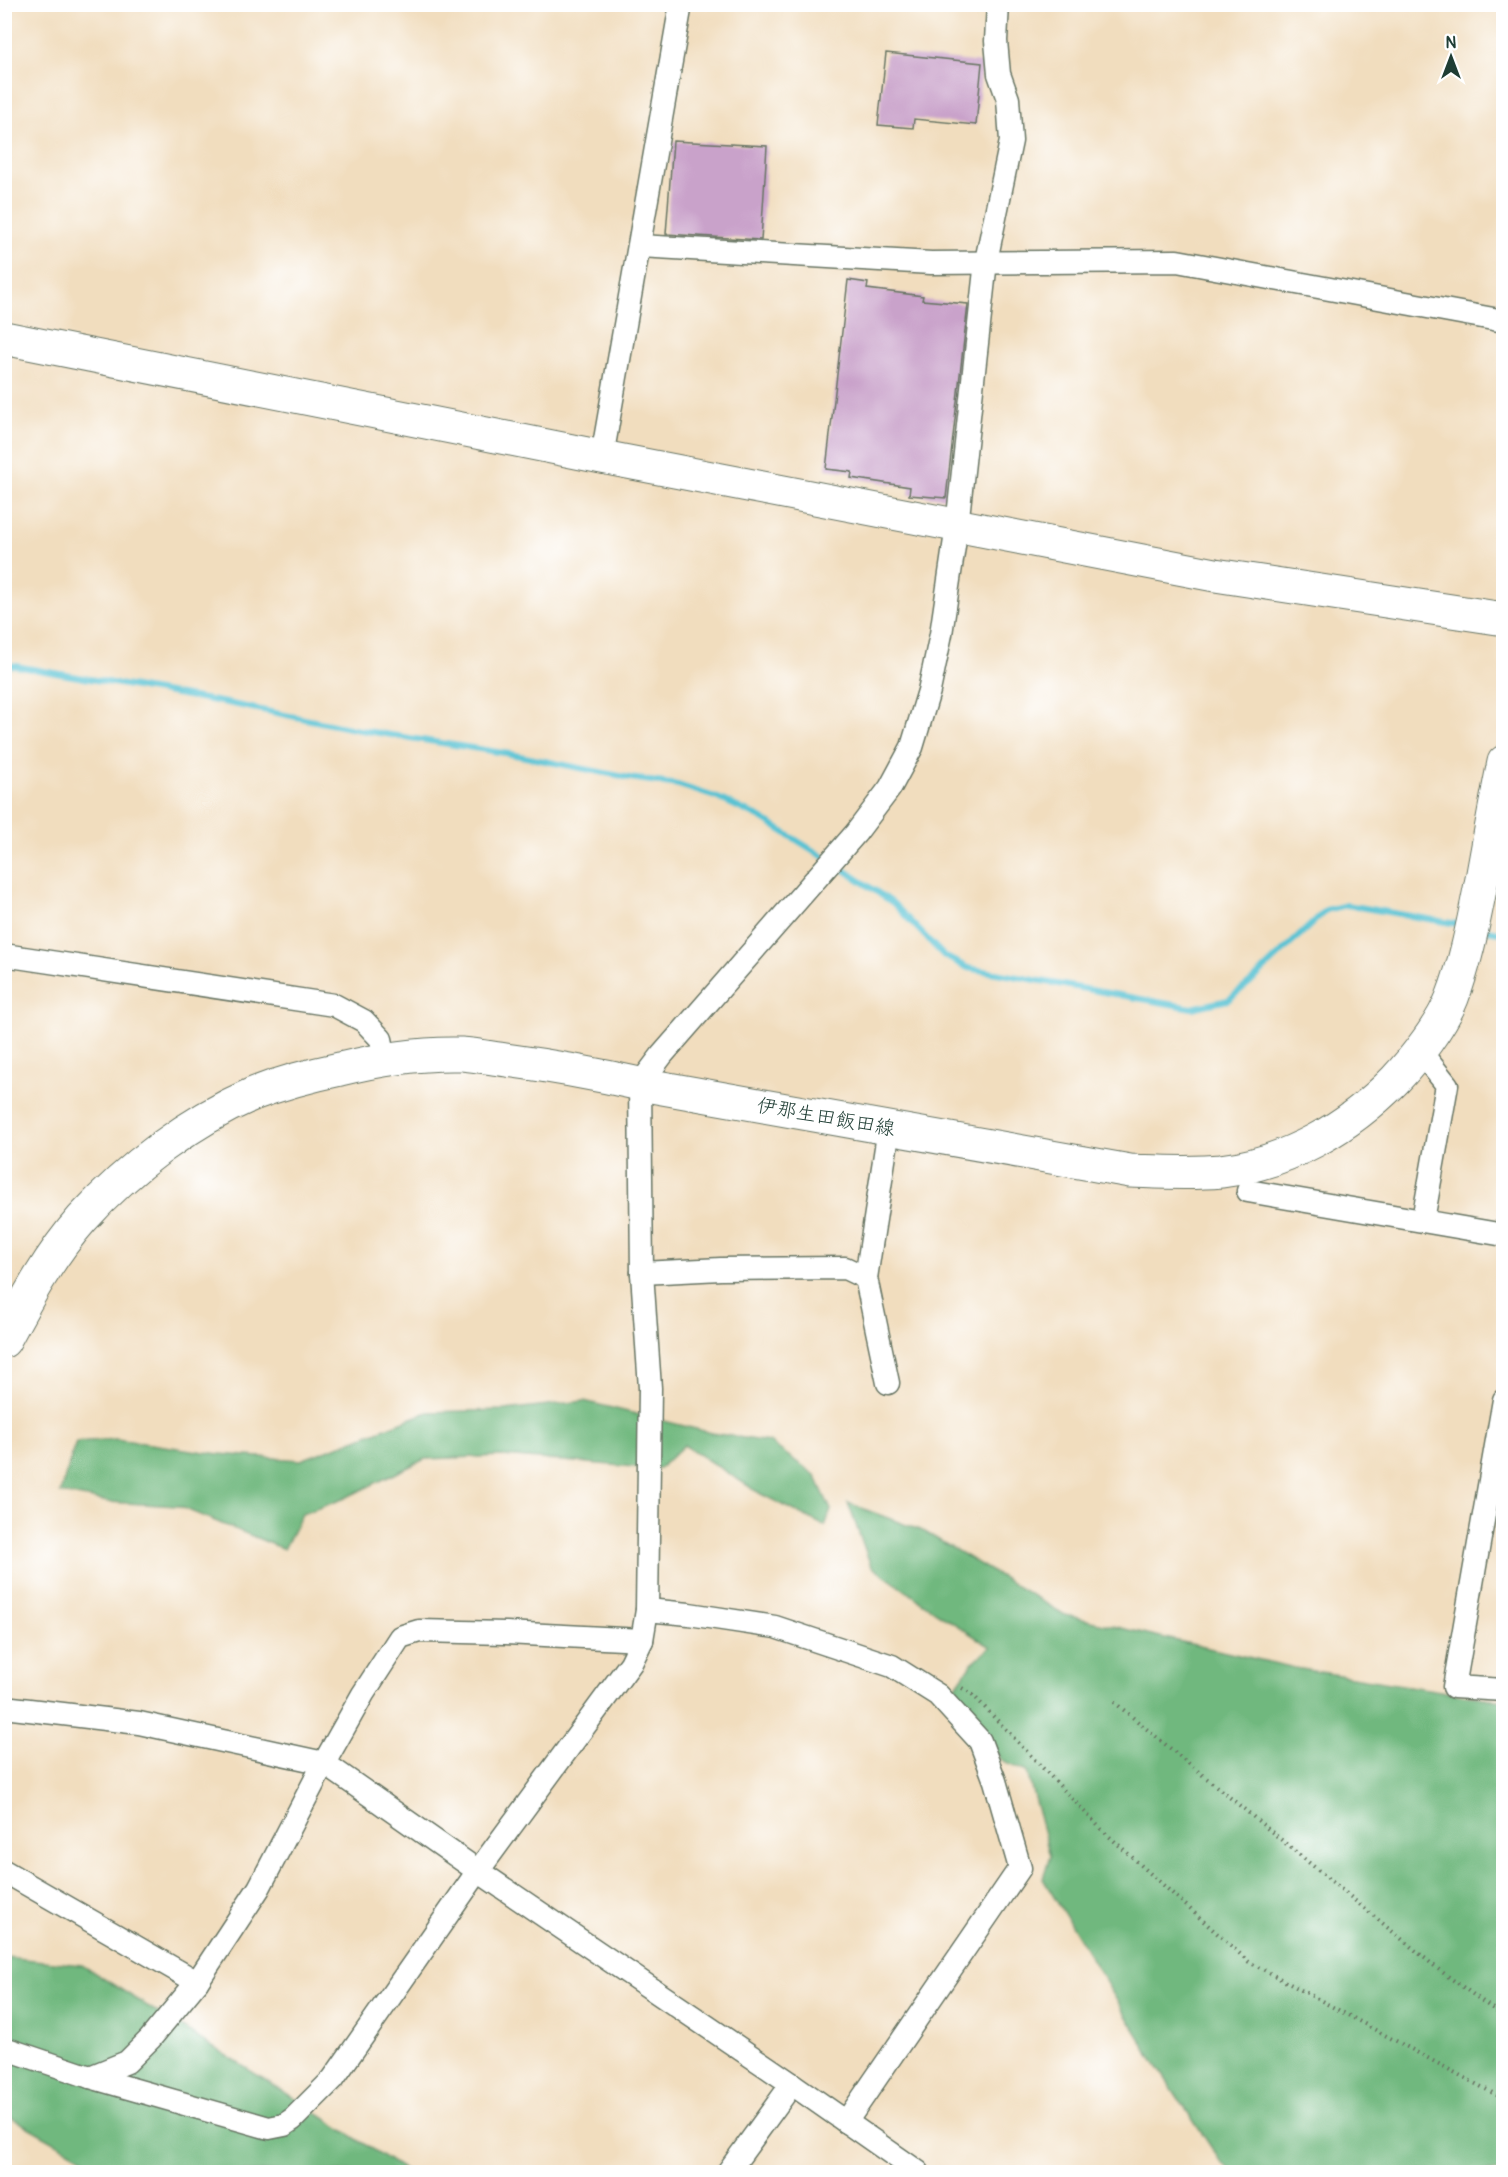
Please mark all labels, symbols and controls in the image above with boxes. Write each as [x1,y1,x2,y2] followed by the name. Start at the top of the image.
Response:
[1421,27,1481,87] north arrow
[1446,33,1457,53] text: N
[755,1093,897,1141] street label: 伊那生田飯田線

